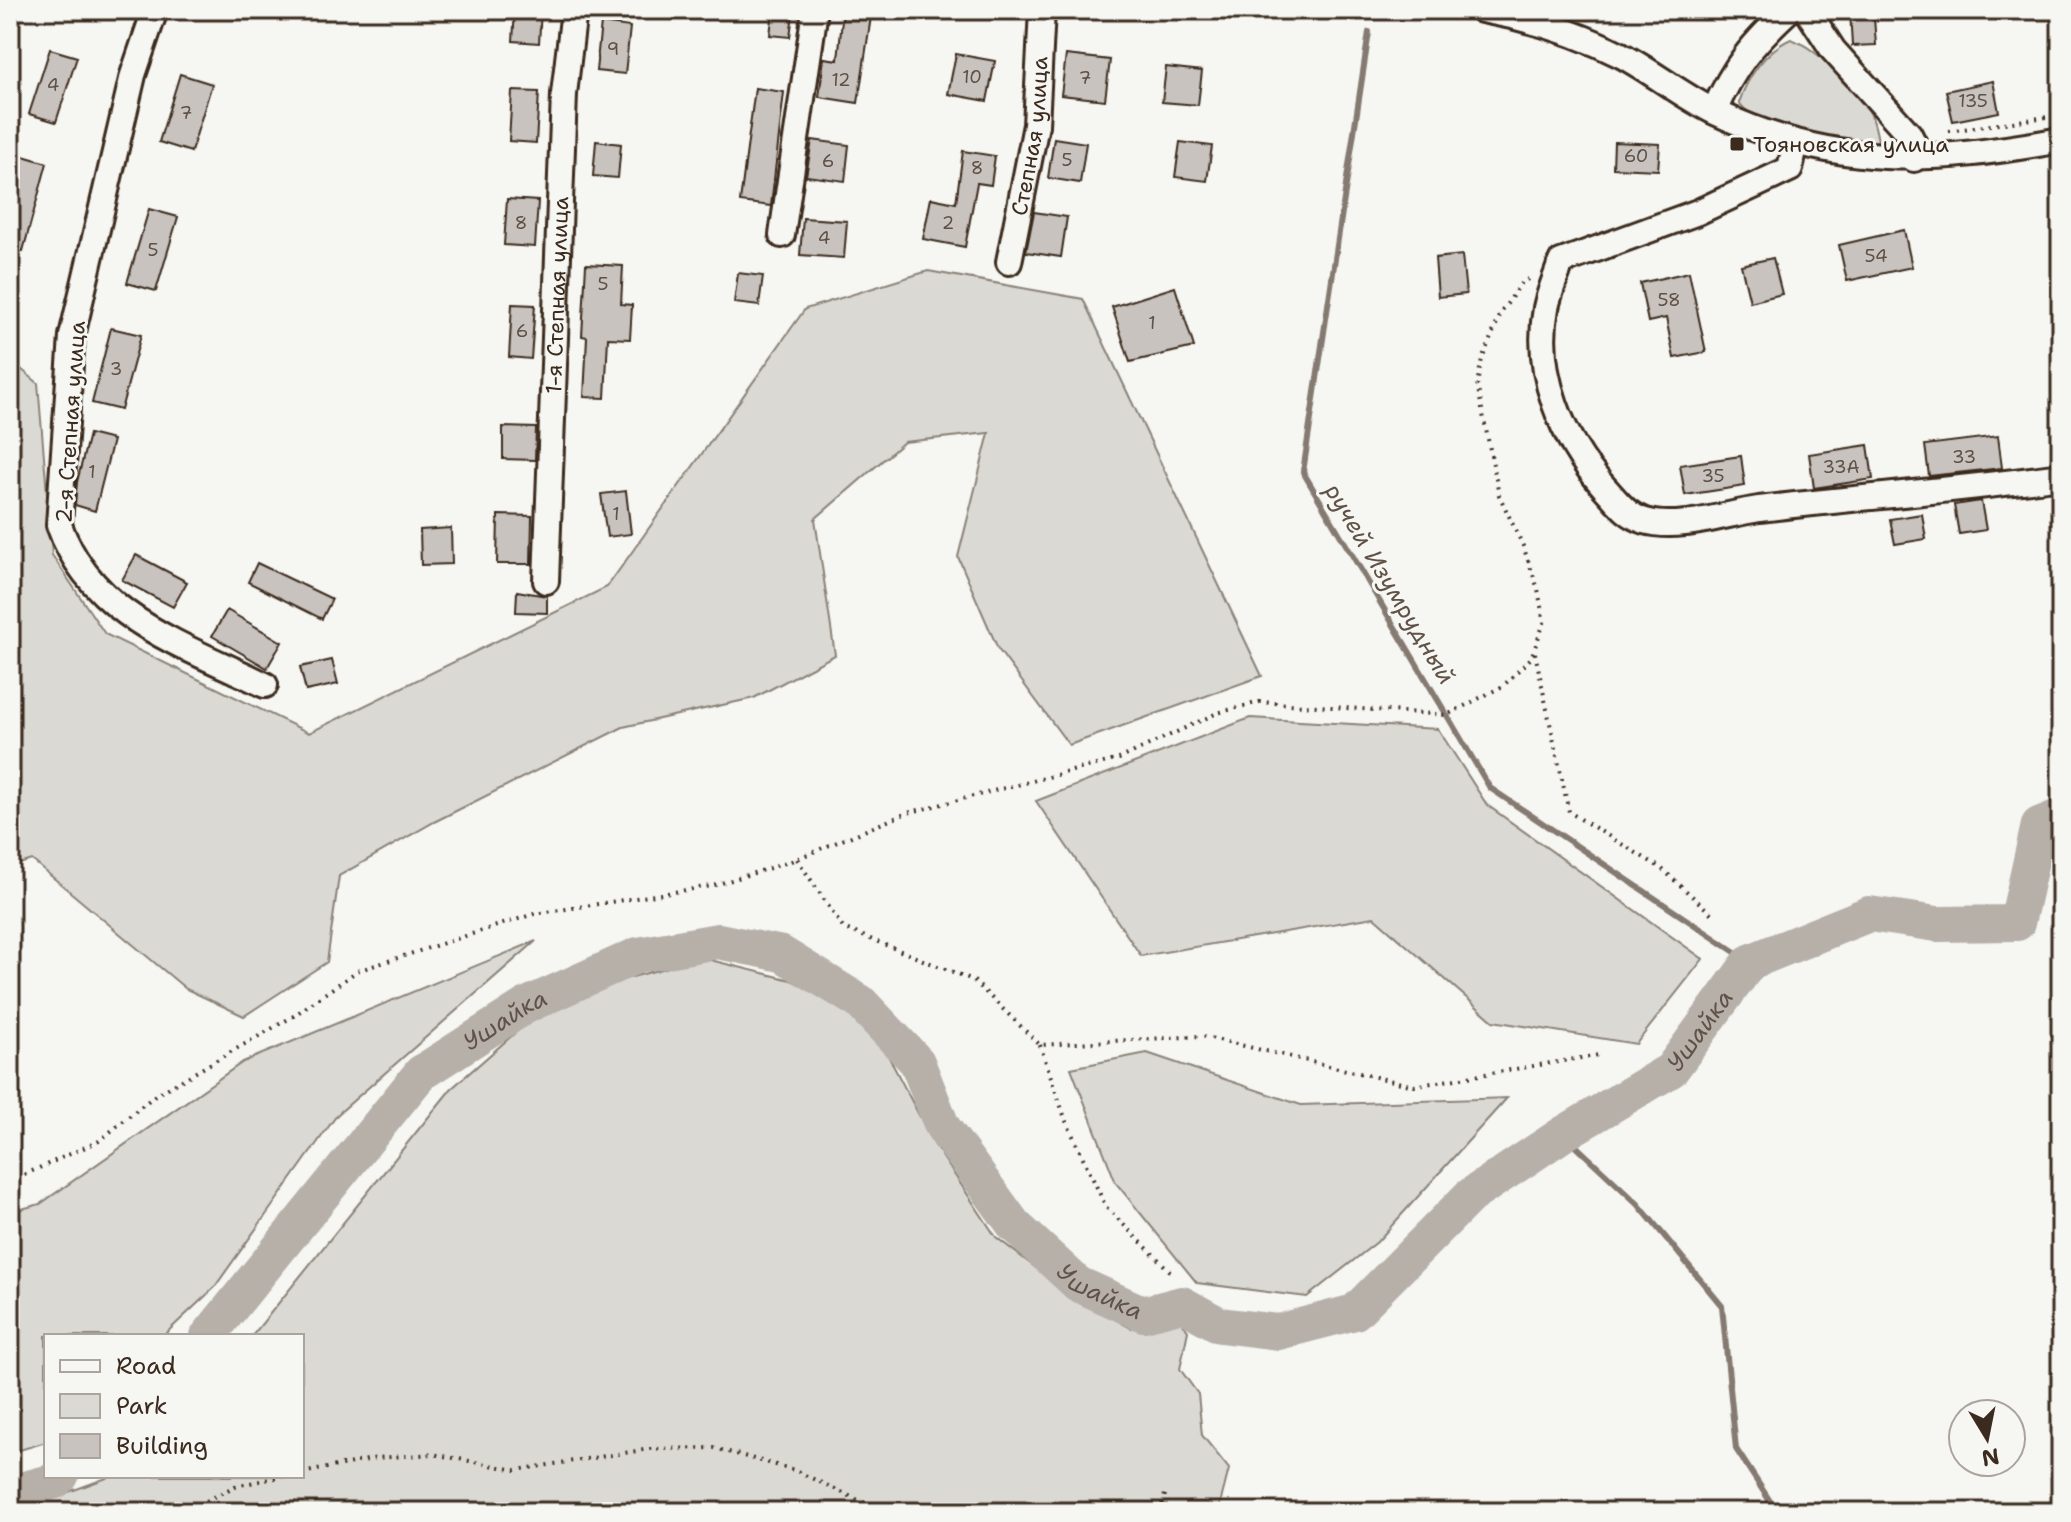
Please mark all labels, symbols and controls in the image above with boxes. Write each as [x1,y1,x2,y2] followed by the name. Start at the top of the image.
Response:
[607,37,619,61] house number: 9
[1004,55,1055,218] street label: Степная улица
[962,65,982,89] house number: 10
[1079,66,1091,90] house number: 7
[831,68,851,92] house number: 12
[47,73,59,97] house number: 4
[1958,89,1988,113] house number: 135
[180,101,192,125] house number: 7
[1753,130,1949,159] place label: Тояновская улица
[1728,135,1746,153] marker: Тояновская улица
[1624,144,1648,168] house number: 60
[1061,148,1073,172] house number: 5
[822,149,834,173] house number: 6
[971,156,983,180] house number: 8
[539,196,575,395] street label: 1-я Степная улица
[515,211,527,235] house number: 8
[942,211,954,235] house number: 2
[818,226,830,250] house number: 4
[147,238,159,262] house number: 5
[1864,244,1888,268] house number: 54
[597,272,609,296] house number: 5
[1657,288,1681,312] house number: 58
[1148,311,1156,335] house number: 1
[49,319,92,524] street label: 2-я Степная улица
[516,319,528,343] house number: 6
[110,357,122,381] house number: 3
[1952,445,1976,469] house number: 33
[1822,455,1860,479] house number: 33А
[88,460,96,484] house number: 1
[1701,464,1725,488] house number: 35
[1317,477,1463,690] water label: ручей Изумрудный
[612,502,620,526] house number: 1
[457,982,552,1058] water label: Ушайка
[1659,983,1741,1078] water label: Ушайка
[1049,1256,1148,1327] water label: Ушайка
[44,1334,304,1478] legend
[116,1350,176,1382] text: Road
[116,1390,168,1422] text: Park
[1947,1398,2027,1478] north arrow
[116,1430,208,1462] text: Building
[1979,1441,2001,1473] text: N

